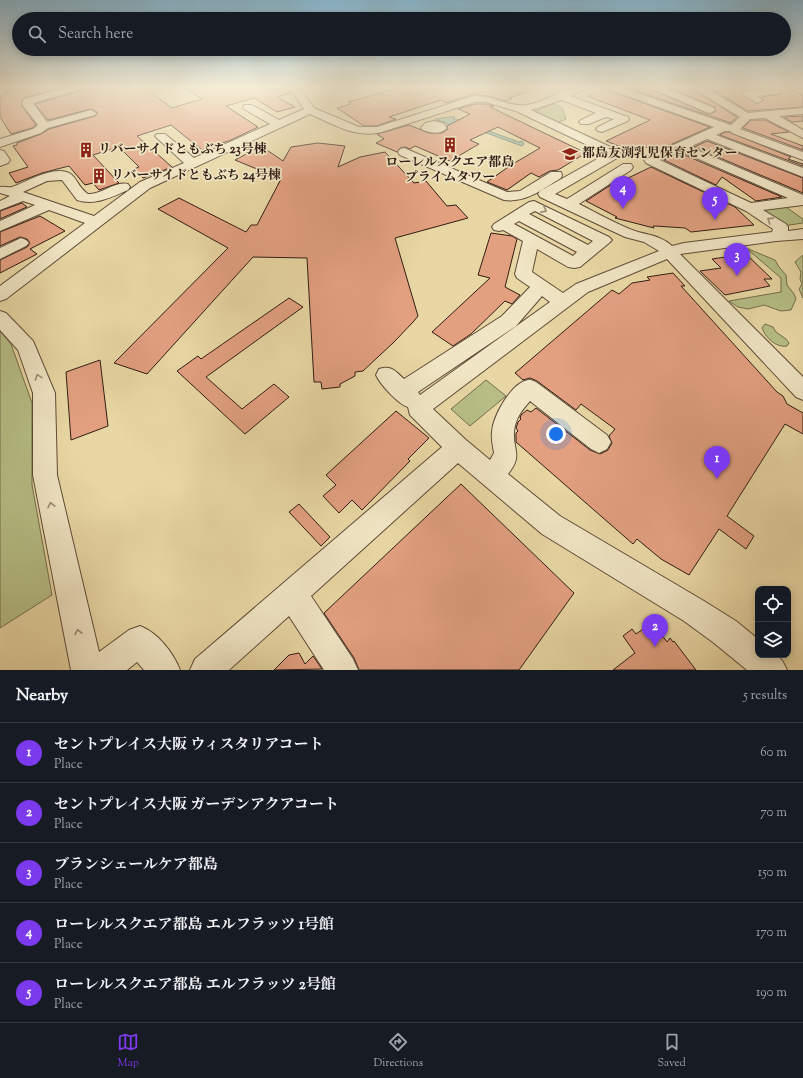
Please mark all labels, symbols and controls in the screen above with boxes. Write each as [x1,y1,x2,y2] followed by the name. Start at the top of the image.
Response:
[12,12,791,56] search box
[26,23,48,45] icon: search
[58,24,133,45] text: Search here
[441,136,459,154] building icon: ローレルスクエア都島 プライムタワー
[77,141,95,159] building icon: リバーサイドともぶち 23号棟
[98,141,267,159] place label: リバーサイドともぶち 23号棟
[561,145,579,163] school or university icon: 都島友渕乳児保育センター
[582,145,737,163] place label: 都島友渕乳児保育センター
[386,154,514,187] place label: ローレルスクエア都島 プライムタワー
[90,167,108,185] building icon: リバーサイドともぶち 24号棟
[111,167,281,185] place label: リバーサイドともぶち 24号棟
[610,176,636,209] pin: 4
[702,187,728,220] pin: 5
[540,205,548,213] one-way arrow
[767,217,774,225] one-way arrow
[724,243,750,276] pin: 3
[34,373,42,380] one-way arrow
[546,424,566,444] your location
[704,446,730,479] pin: 1
[48,502,56,508] one-way arrow
[755,586,791,658] map controls
[755,586,791,622] button: locate
[642,614,668,647] pin: 2
[755,622,791,658] button: layers
[75,629,83,635] one-way arrow
[16,684,68,708] text: Nearby
[743,687,787,705] text: 5 results
[54,735,324,756] text: セントプレイス大阪 ウィスタリアコート
[27,744,31,762] text: 1
[760,744,787,762] text: 60 m
[54,756,83,774] text: Place
[54,795,339,816] text: セントプレイス大阪 ガーデンアクアコート
[26,804,32,822] text: 2
[760,804,787,822] text: 70 m
[54,816,83,834] text: Place
[54,855,218,876] text: ブランシェールケア都島
[26,864,32,882] text: 3
[758,864,787,882] text: 150 m
[54,876,83,894] text: Place
[54,915,334,936] text: ローレルスクエア都島 エルフラッツ 1号館
[26,924,32,942] text: 4
[756,924,787,942] text: 170 m
[54,936,83,954] text: Place
[54,975,336,996] text: ローレルスクエア都島 エルフラッツ 2号館
[27,984,31,1002] text: 5
[756,984,787,1002] text: 190 m
[54,996,83,1014] text: Place
[117,1031,139,1071] tab: Map
[374,1031,423,1071] tab: Directions
[658,1031,686,1071] tab: Saved

